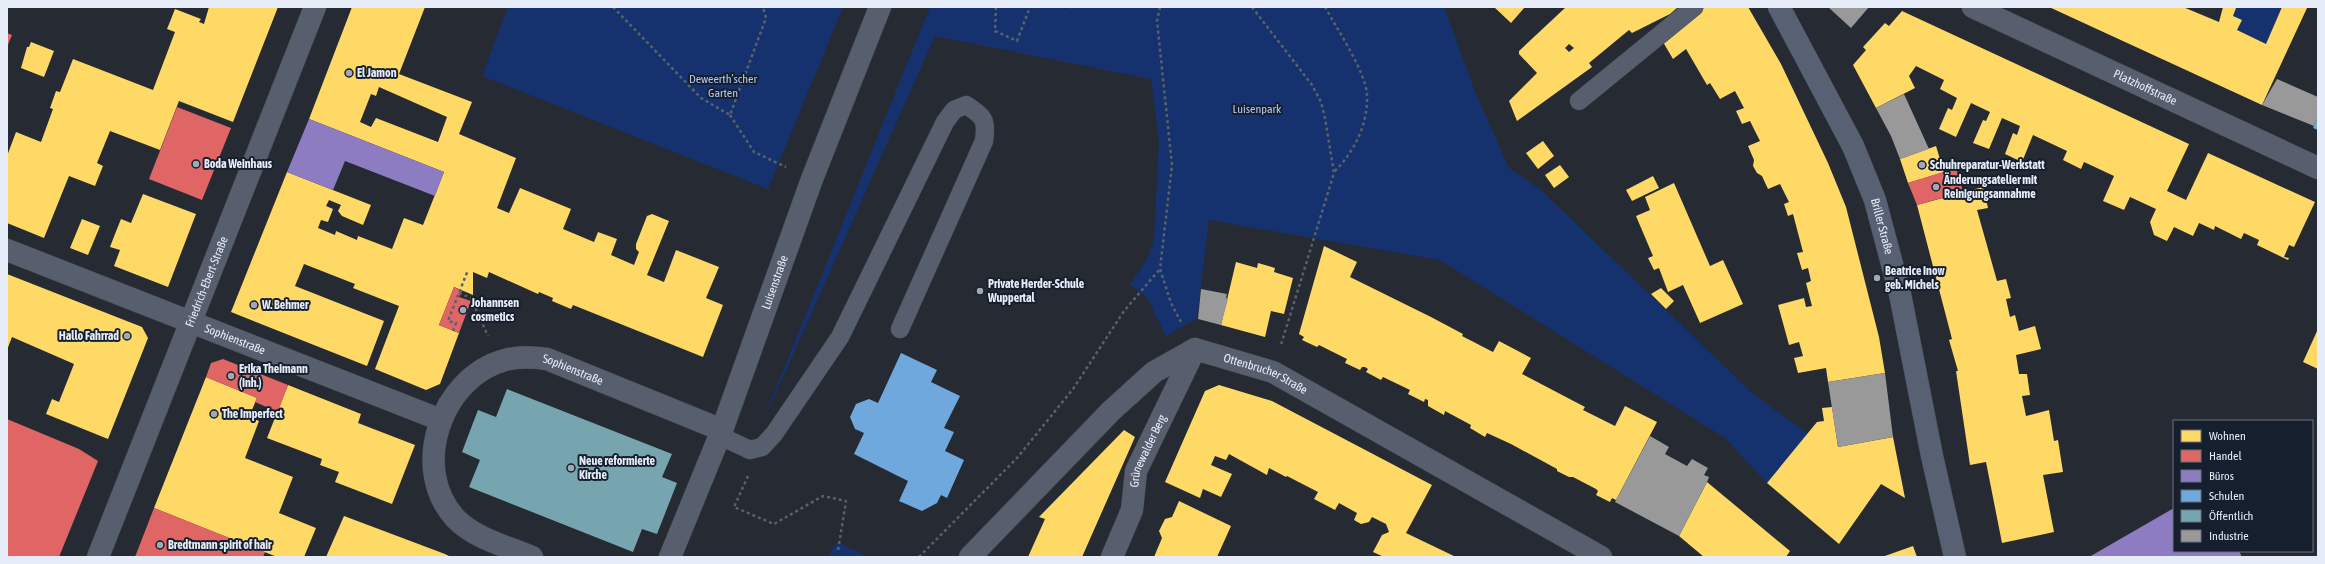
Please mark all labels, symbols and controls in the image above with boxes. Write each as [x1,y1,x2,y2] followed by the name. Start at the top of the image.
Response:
[357,66,397,80] place label: El Jamon
[2111,67,2179,108] street label: Platzhoffstraße
[344,68,354,78] marker: El Jamon
[689,72,758,100] park label: Deweerth’scher Garten
[1233,102,1282,116] park label: Luisenpark
[204,157,273,171] place label: Boda Weinhaus
[1930,158,2045,172] place label: Schuhreparatur-Werkstatt
[191,159,201,169] marker: Boda Weinhaus
[1917,160,1927,170] marker: Schuhreparatur-Werkstatt
[1943,172,2038,201] place label: Änderungsatelier mit Reinigungsannahme
[1931,182,1941,192] marker: Änderungsatelier mit Reinigungsannahme
[1868,197,1896,256] street label: Briller Straße
[182,234,231,329] street label: Friedrich-Ebert-Straße
[759,253,791,311] street label: Luisenstraße
[1885,264,1945,292] place label: Beatrice Inow geb. Michels
[1872,273,1882,283] marker: Beatrice Inow geb. Michels
[987,277,1085,305] place label: Private Herder-Schule Wuppertal
[975,286,985,296] marker: Private Herder-Schule Wuppertal
[470,296,519,324] place label: Johannsen cosmetics
[261,298,309,312] place label: W. Behmer
[249,300,259,310] marker: W. Behmer
[458,305,468,315] marker: Johannsen cosmetics
[203,321,267,358] street label: Sophienstraße
[59,329,119,343] place label: Hallo Fahrrad
[122,331,132,341] marker: Hallo Fahrrad
[1222,351,1310,397] street label: Ottenbrucher Straße
[542,352,605,388] street label: Sophienstraße
[239,362,308,390] place label: Erika Theimann (Inh.)
[226,371,236,381] marker: Erika Theimann (Inh.)
[222,407,283,421] place label: The Imperfect
[209,409,219,419] marker: The Imperfect
[1127,411,1170,488] street label: Grünewalder Berg
[2173,420,2313,552] legend
[2209,429,2246,443] text: Wohnen
[2209,449,2243,463] text: Handel
[579,454,656,482] place label: Neue reformierte Kirche
[566,463,576,473] marker: Neue reformierte Kirche
[2209,469,2234,483] text: Büros
[2209,489,2244,503] text: Schulen
[2209,509,2253,523] text: Öffentlich
[2209,529,2249,543] text: Industrie
[168,538,272,552] place label: Bredtmann spirit of hair
[155,540,165,550] marker: Bredtmann spirit of hair

